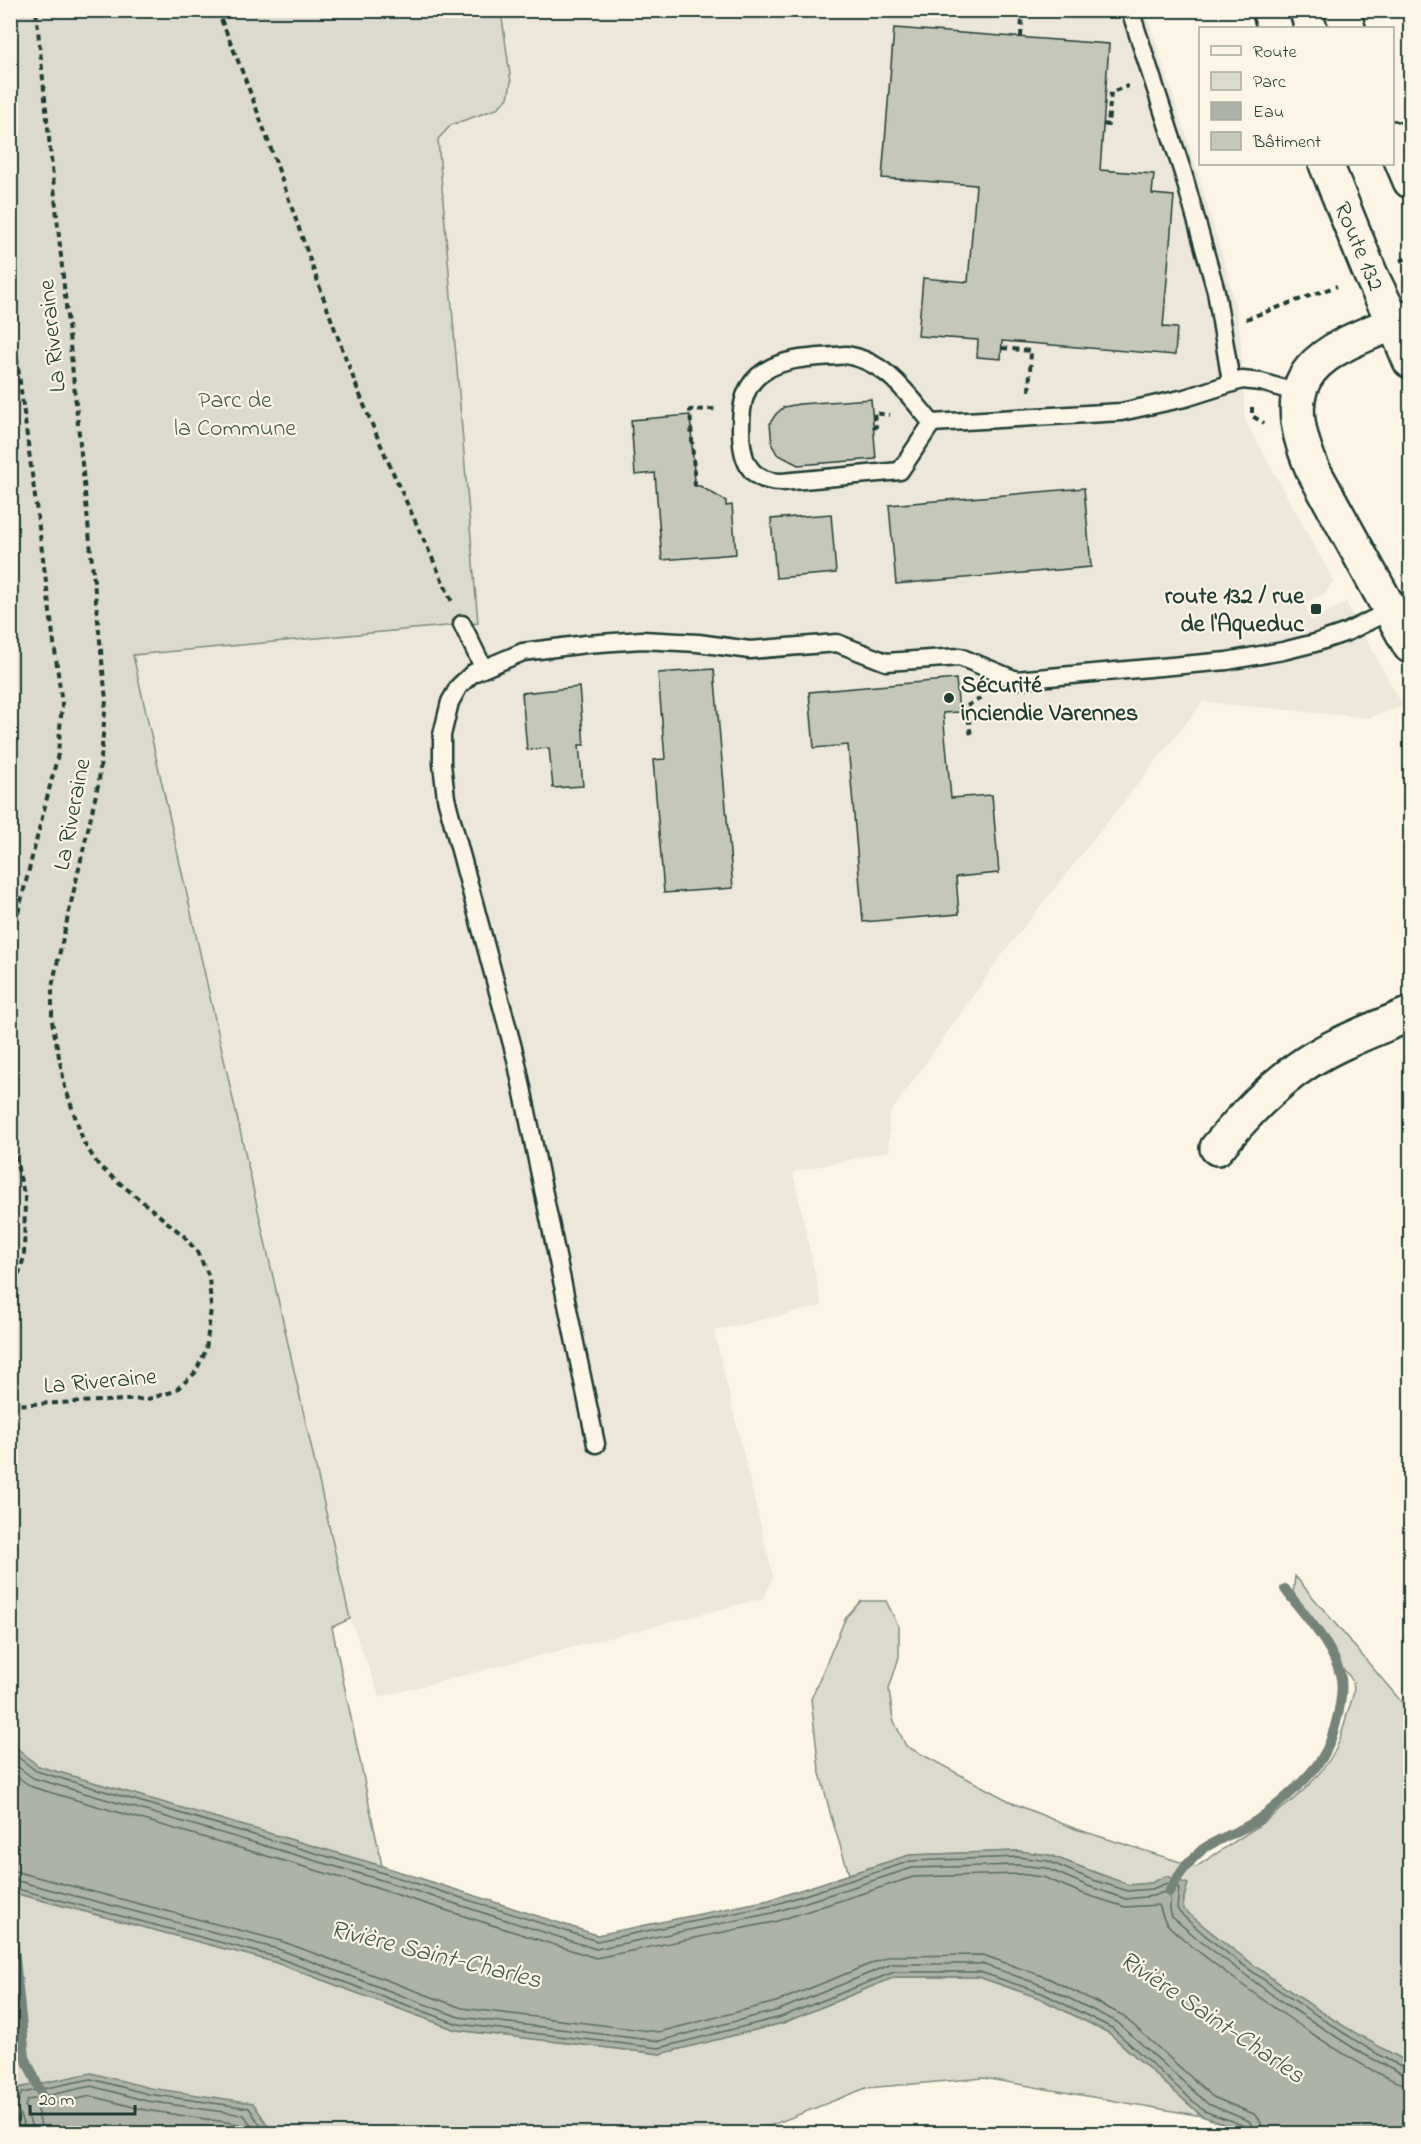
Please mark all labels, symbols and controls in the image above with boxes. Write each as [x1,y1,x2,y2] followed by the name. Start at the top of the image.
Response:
[1199,27,1394,165] legend
[1253,40,1298,66] text: Route
[1253,70,1286,96] text: Parc
[1253,100,1284,126] text: Eau
[1252,130,1321,156] text: Bâtiment
[1323,197,1392,297] street label: Route 132
[30,277,77,394] street label: La Riveraine
[174,384,296,447] park label: Parc de la Commune
[1165,580,1305,643] place label: route 132 / rue de l'Aqueduc
[1309,602,1323,616] marker: route 132 / rue de l'Aqueduc
[961,669,1138,732] place label: Sécurité inciendie Varennes
[942,691,956,705] marker: Sécurité inciendie Varennes
[45,755,102,874] street label: La Riveraine
[42,1360,159,1405] street label: La Riveraine
[326,1911,546,2001] water label: Rivière Saint-Charles
[1111,1942,1312,2095] water label: Rivière Saint-Charles
[30,2078,135,2116] scale bar
[39,2088,74,2114] text: 20 m

